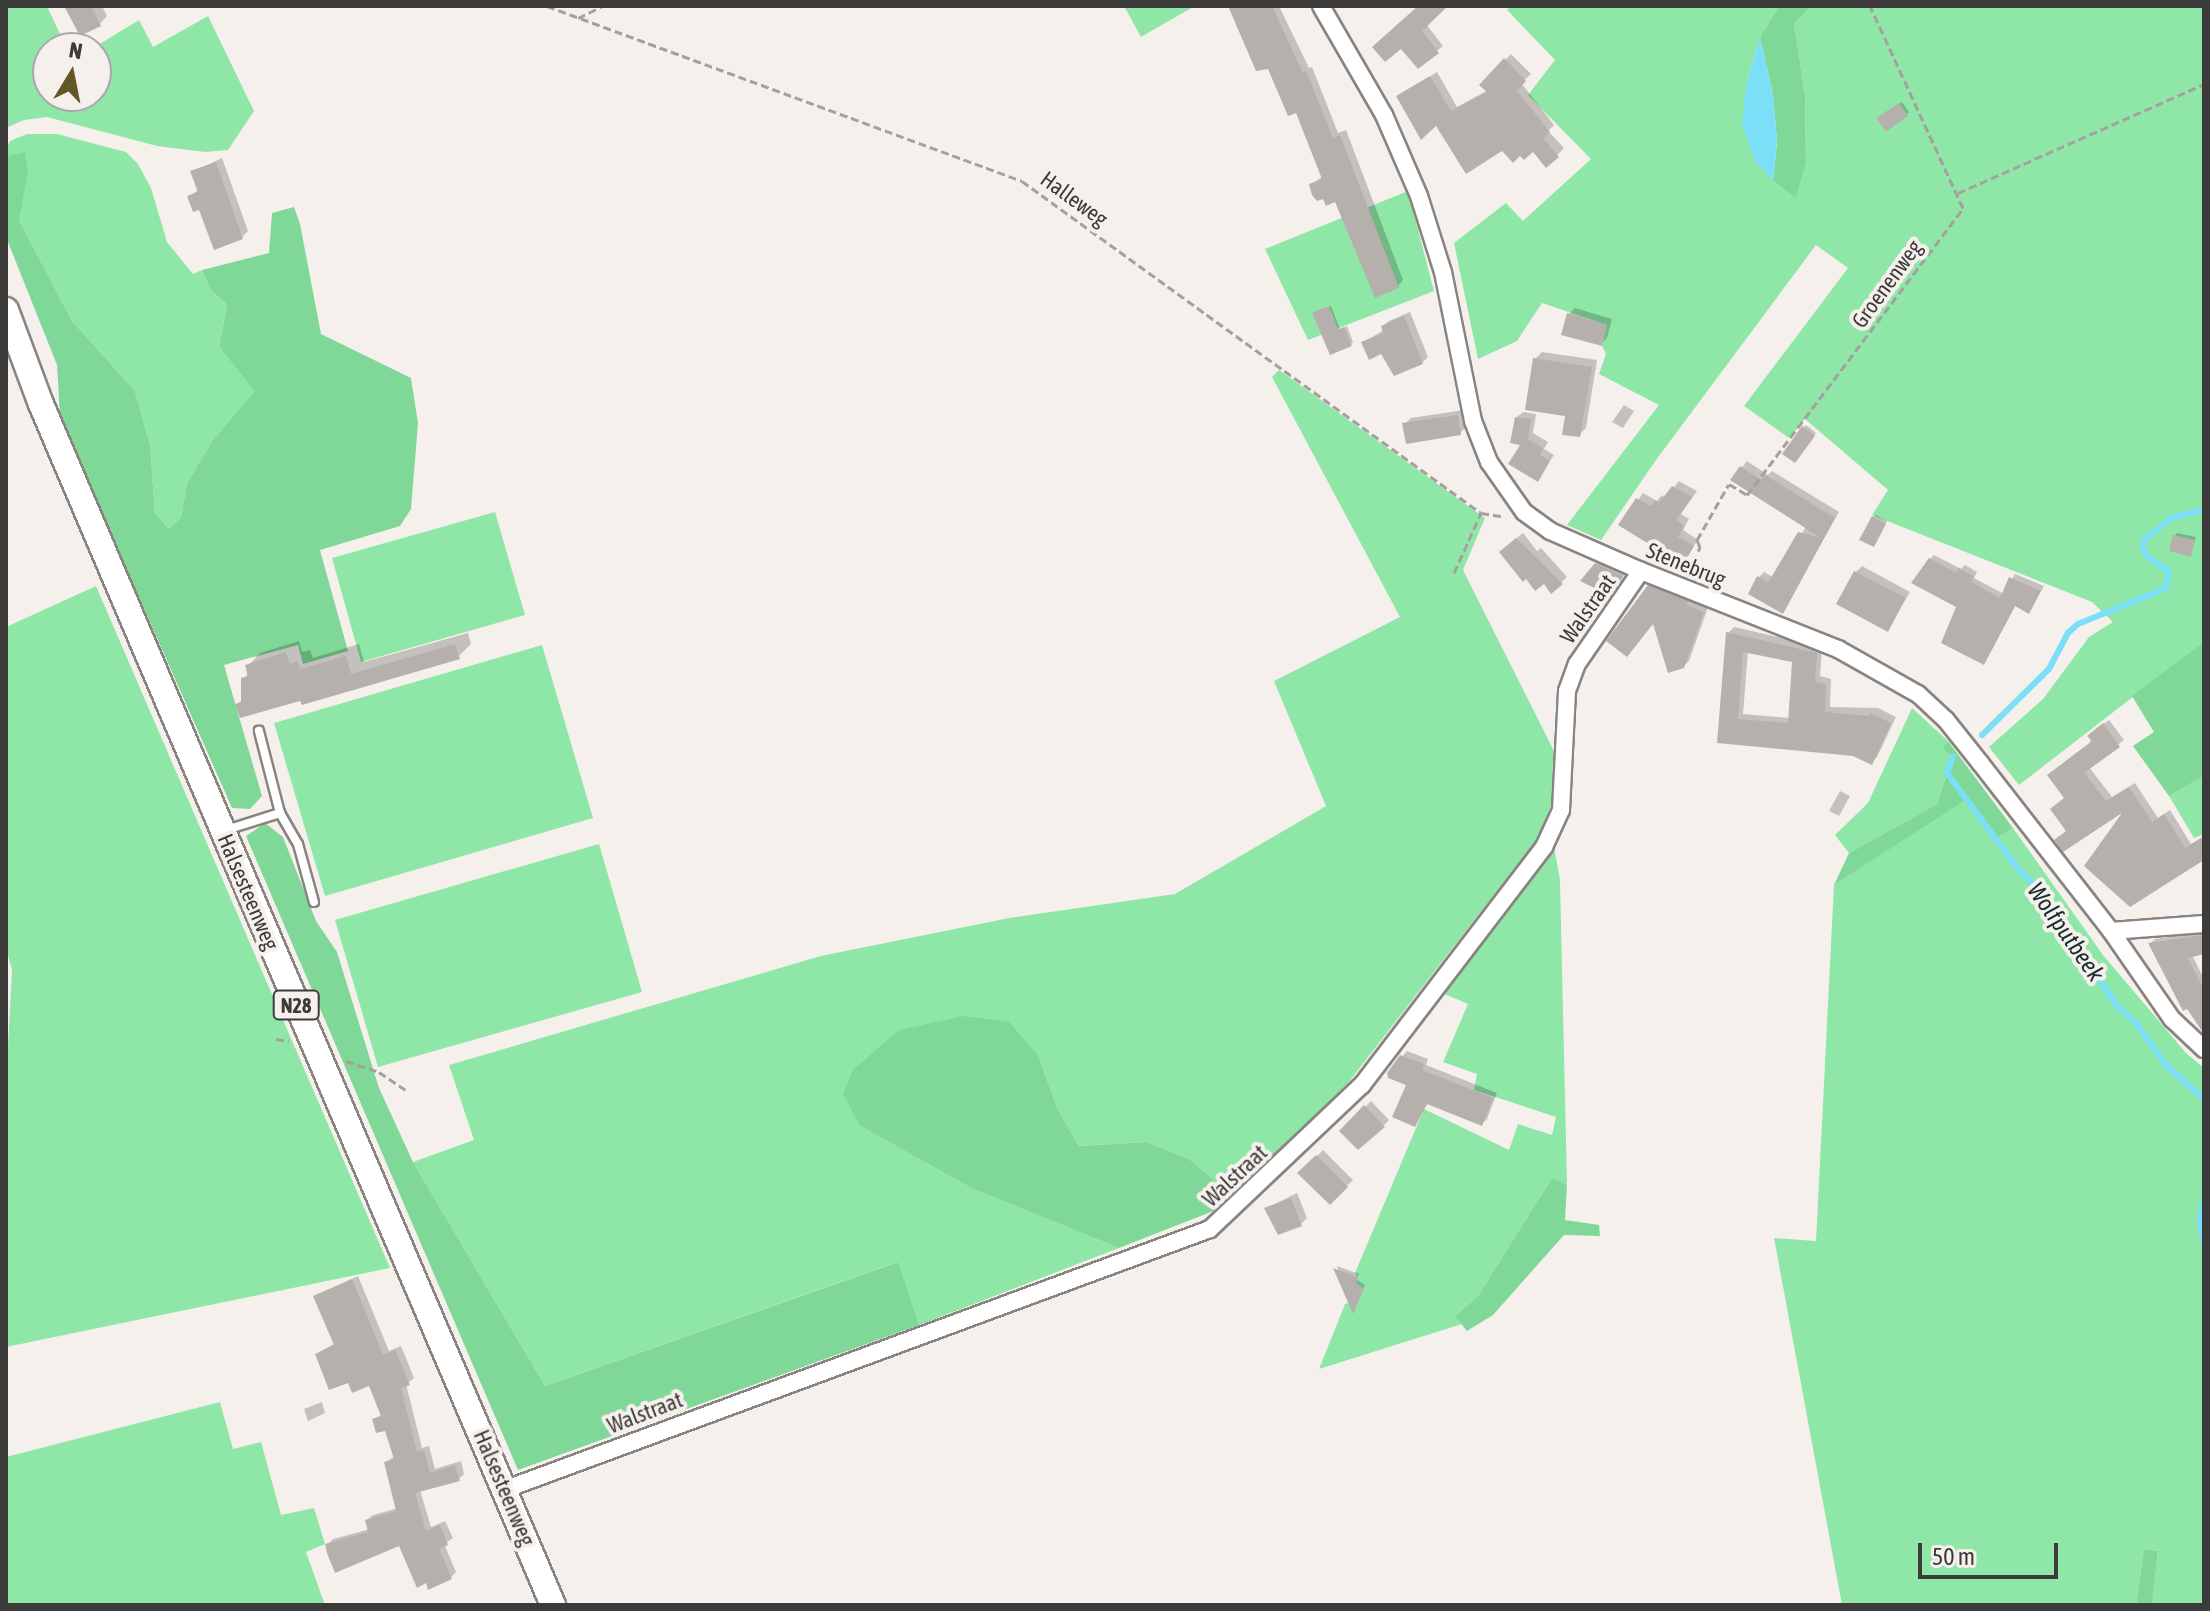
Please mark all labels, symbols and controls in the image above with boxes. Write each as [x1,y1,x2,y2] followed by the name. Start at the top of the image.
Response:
[32,32,112,112] north arrow
[67,36,84,64] text: N
[1035,166,1113,232] street label: Halleweg
[1846,235,1928,333] street label: Groenenweg
[1643,537,1729,593] street label: Stenebrug
[1555,569,1621,649] street label: Walstraat
[212,830,284,954] street label: Halsesteenweg
[2021,877,2111,987] water label: Wolfputbeek
[272,989,320,1021] road number: N28
[1197,1140,1273,1212] street label: Walstraat
[604,1387,686,1439] street label: Walstraat
[468,1426,540,1550] street label: Halsesteenweg
[1922,1527,2062,1577] scale bar
[1932,1543,1975,1570] text: 50 m

